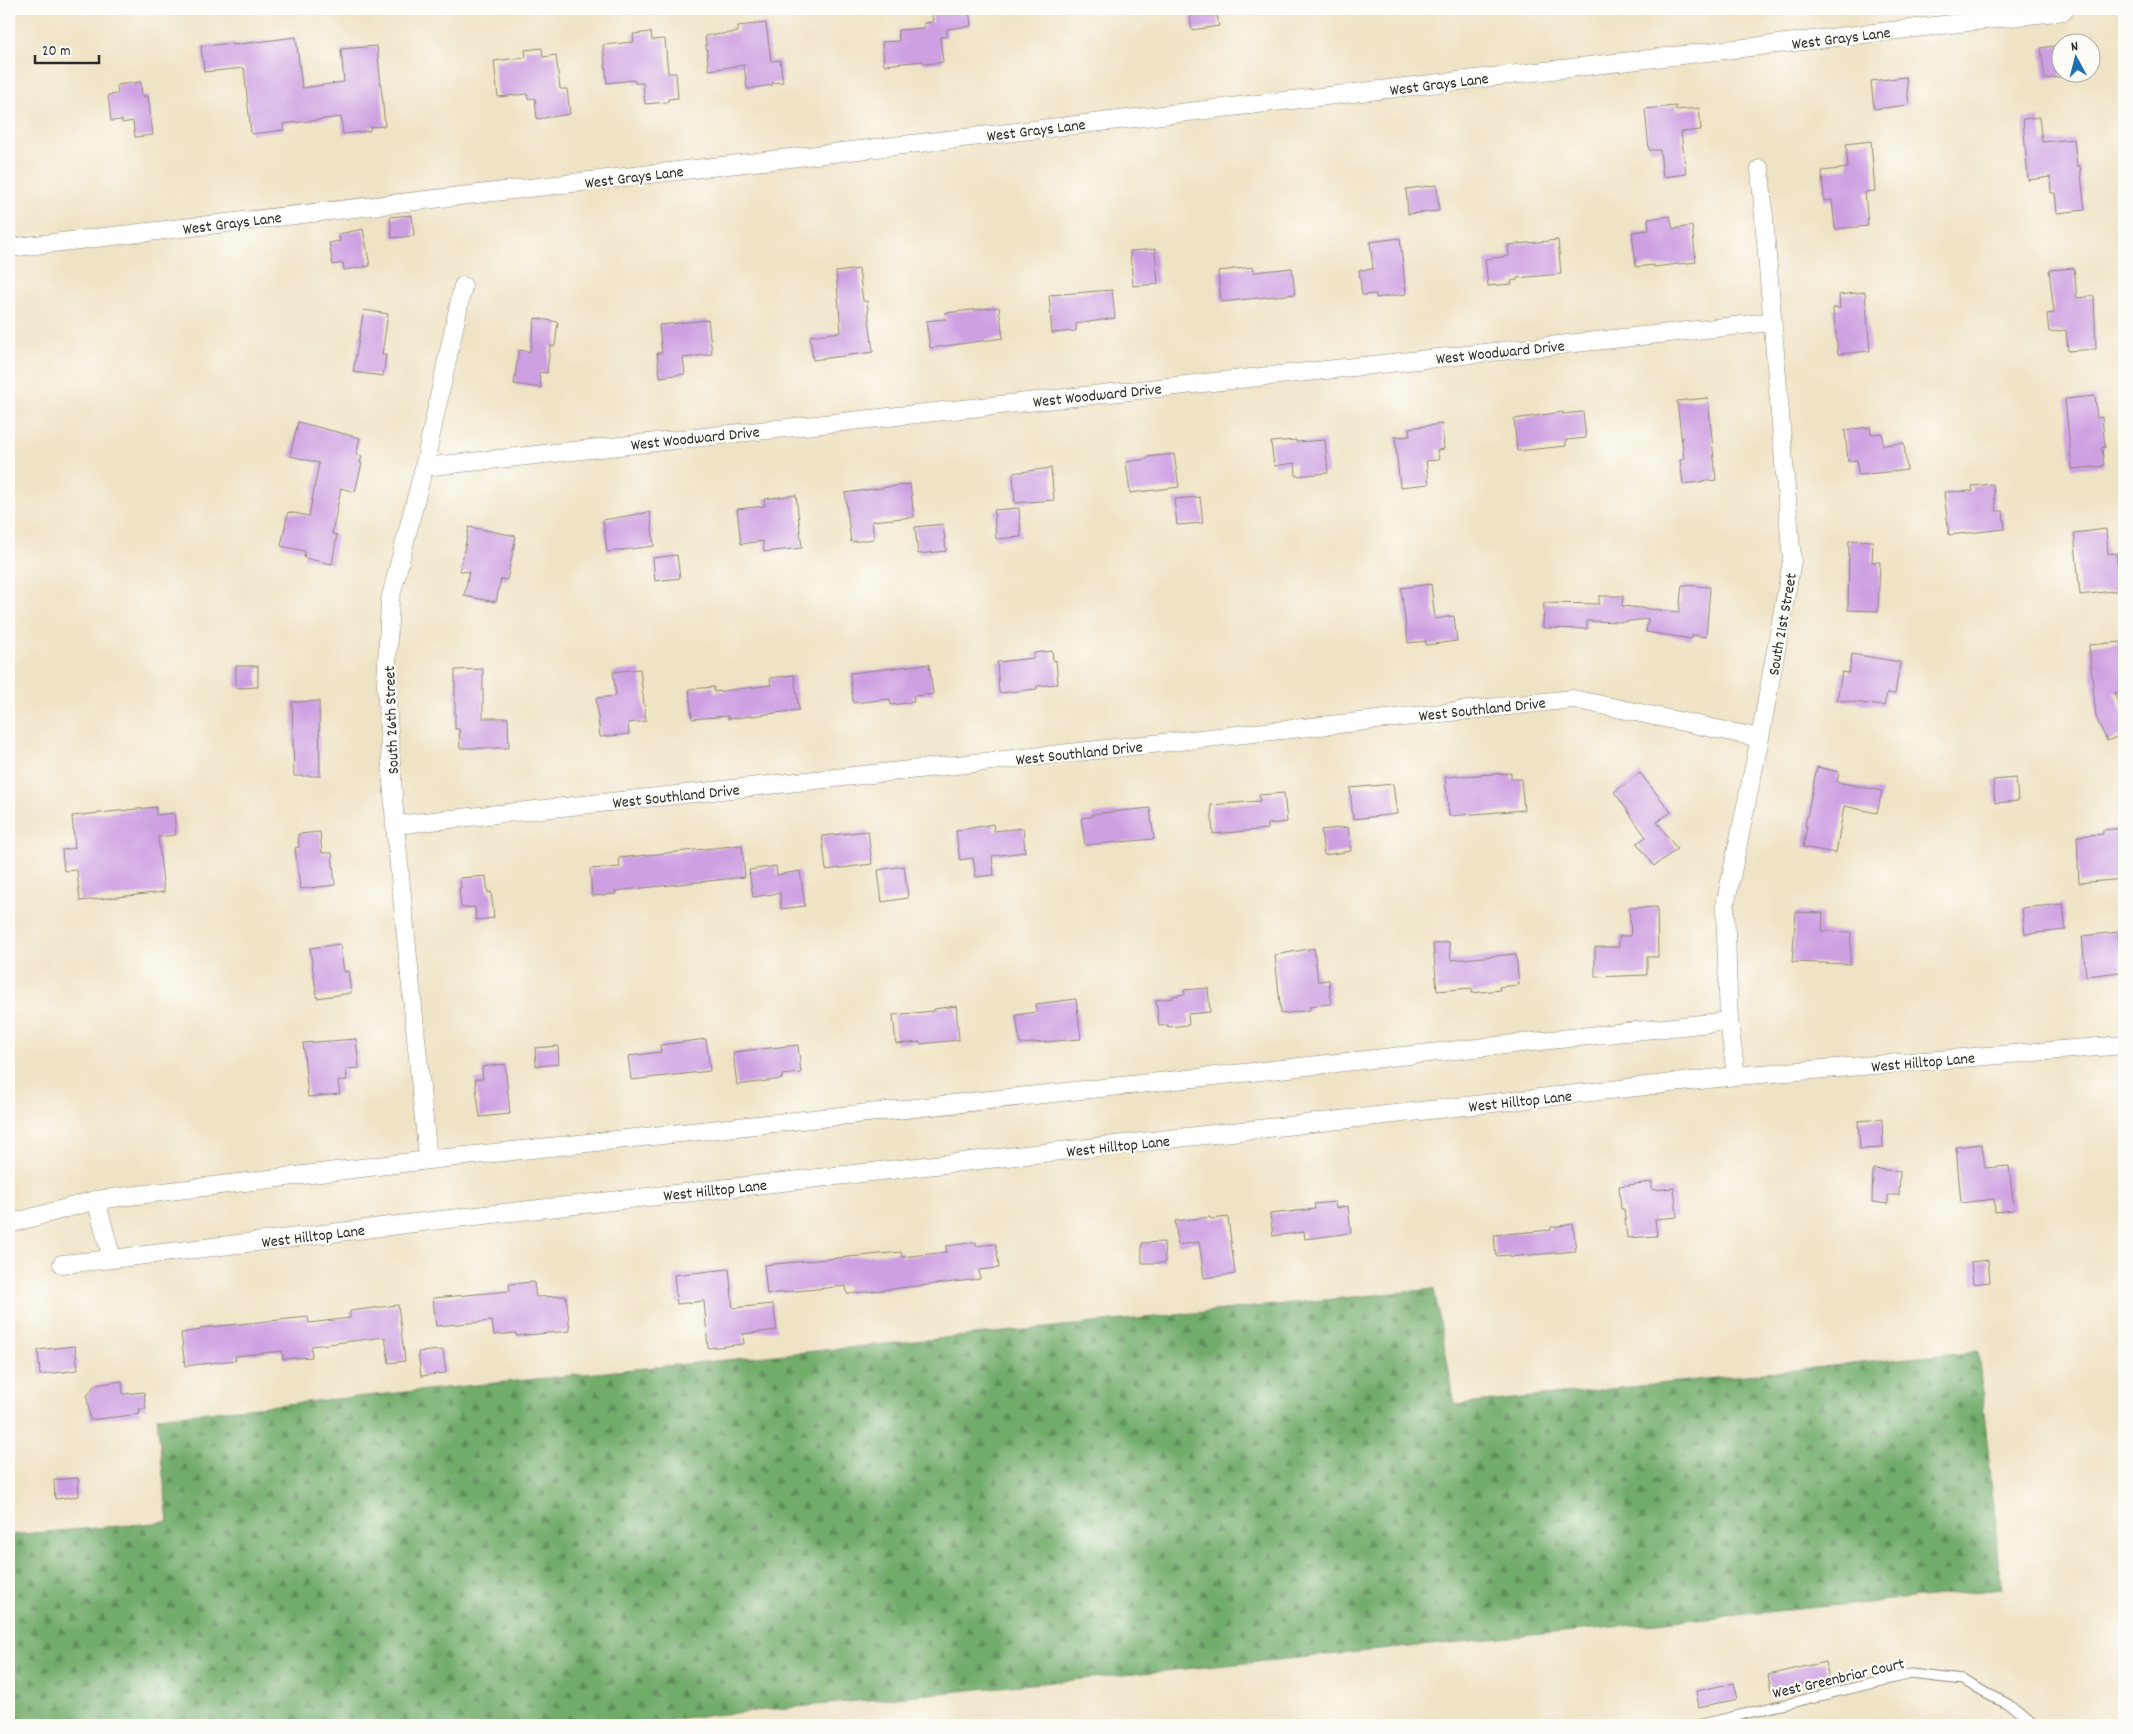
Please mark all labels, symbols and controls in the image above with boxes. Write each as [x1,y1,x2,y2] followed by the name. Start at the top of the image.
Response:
[1791,22,1892,57] street label: West Grays Lane
[35,32,99,64] scale bar
[2050,32,2100,82] north arrow
[2070,37,2079,57] text: N
[42,41,70,63] text: 20 m
[1389,68,1490,103] street label: West Grays Lane
[986,114,1087,149] street label: West Grays Lane
[584,161,685,196] street label: West Grays Lane
[182,207,283,242] street label: West Grays Lane
[1435,335,1566,372] street label: West Woodward Drive
[1032,378,1163,415] street label: West Woodward Drive
[630,421,761,458] street label: West Woodward Drive
[1763,571,1804,677] street label: South 21st Street
[379,665,406,775] street label: South 26th Street
[1418,692,1547,729] street label: West Southland Drive
[1015,736,1144,773] street label: West Southland Drive
[612,779,741,816] street label: West Southland Drive
[1871,1048,1976,1079] street label: West Hilltop Lane
[1467,1086,1573,1119] street label: West Hilltop Lane
[1065,1131,1171,1164] street label: West Hilltop Lane
[662,1175,768,1208] street label: West Hilltop Lane
[260,1220,366,1255] street label: West Hilltop Lane
[1770,1653,1907,1706] street label: West Greenbriar Court

